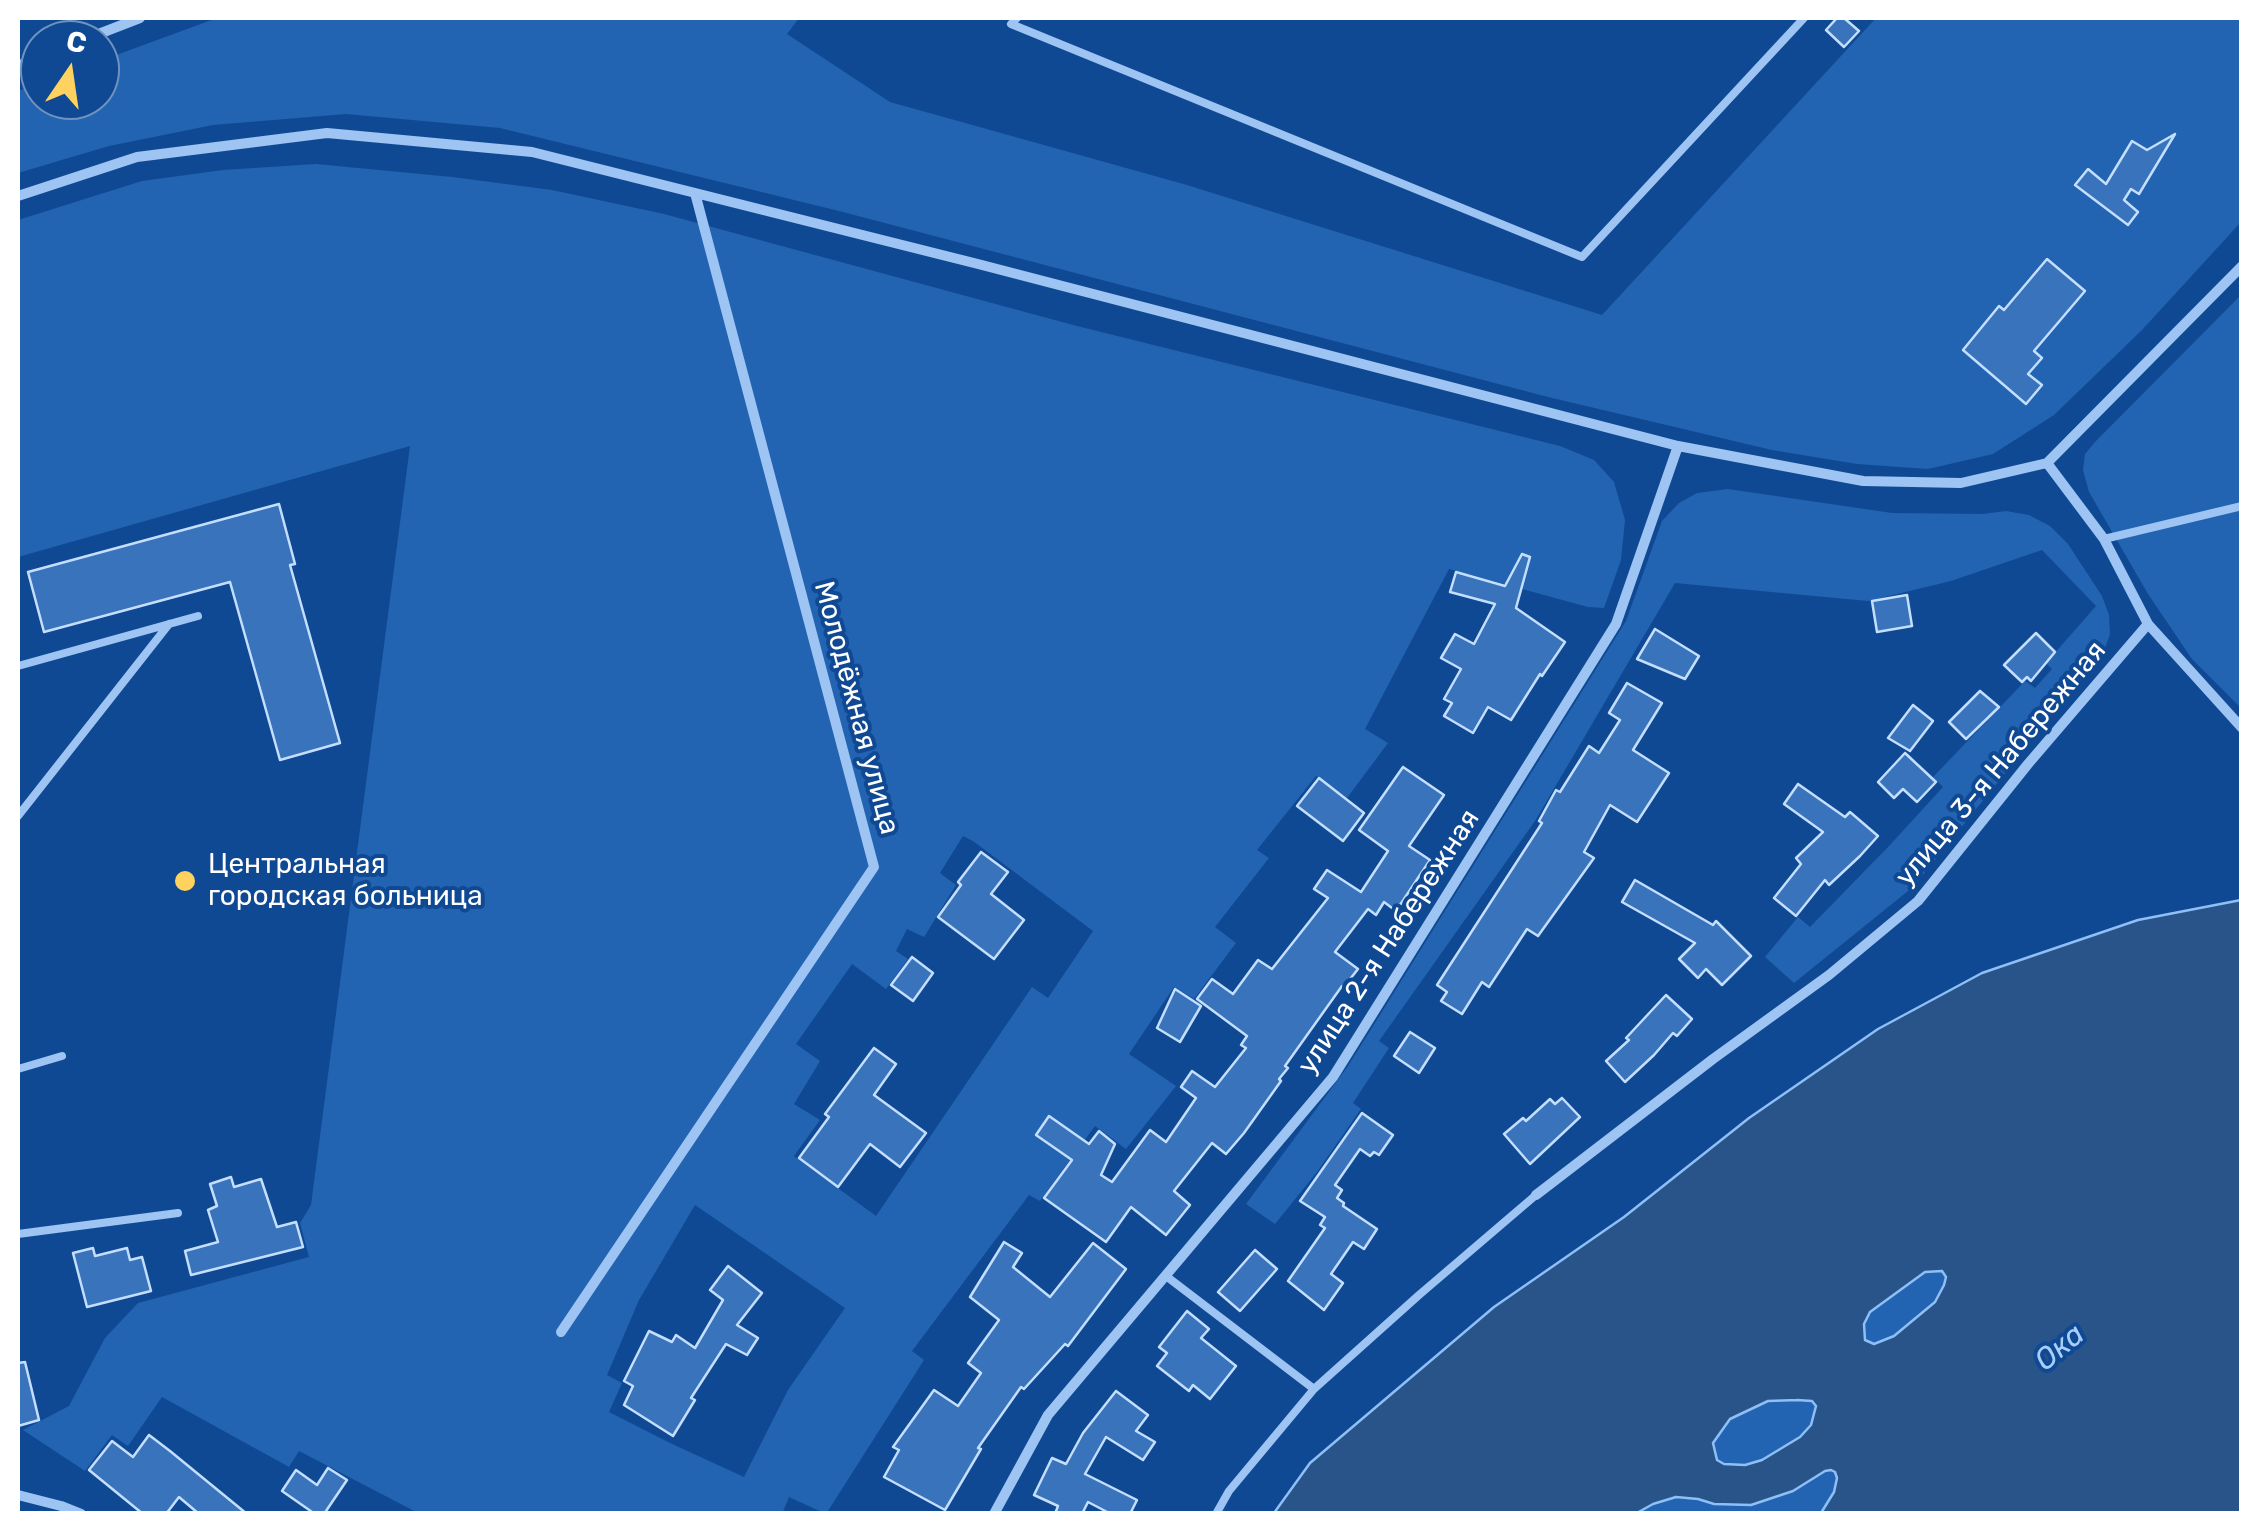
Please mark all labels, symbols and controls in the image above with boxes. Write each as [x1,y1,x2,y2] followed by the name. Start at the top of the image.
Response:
[20,20,120,120] north arrow
[63,24,90,61] text: С
[806,578,906,838] street label: Молодёжная улица
[1889,635,2113,893] street label: улица 3-я Набережная
[1291,803,1487,1081] street label: улица 2-я Набережная
[208,848,483,914] place label: Центральная городская больница
[172,868,198,894] marker: Центральная городская больница
[2028,1317,2092,1379] water label: Ока

